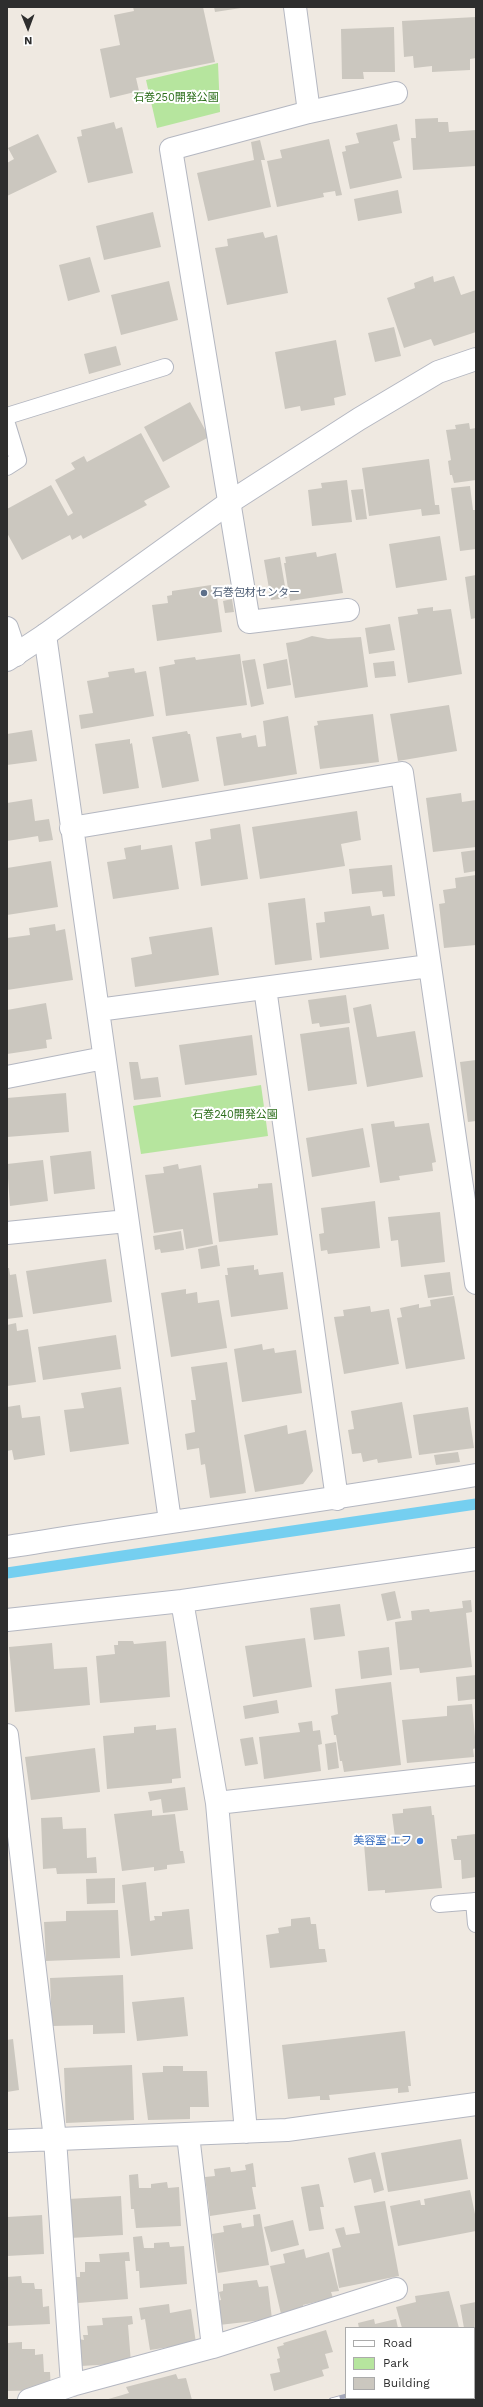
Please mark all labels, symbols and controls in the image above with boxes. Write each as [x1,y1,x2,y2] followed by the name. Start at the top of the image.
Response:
[8,8,48,48] north arrow
[24,34,32,47] text: N
[133,91,219,105] park label: 石巻250開発公園
[212,586,300,600] place label: 石巻包材センター
[199,588,209,598] marker: 石巻包材センター
[192,1108,278,1122] park label: 石巻240開発公園
[353,1834,412,1848] place label: 美容室 エフ
[415,1836,425,1846] marker: 美容室 エフ
[345,2327,475,2399] legend
[383,2336,412,2350] text: Road
[383,2356,409,2370] text: Park
[383,2376,430,2390] text: Building

